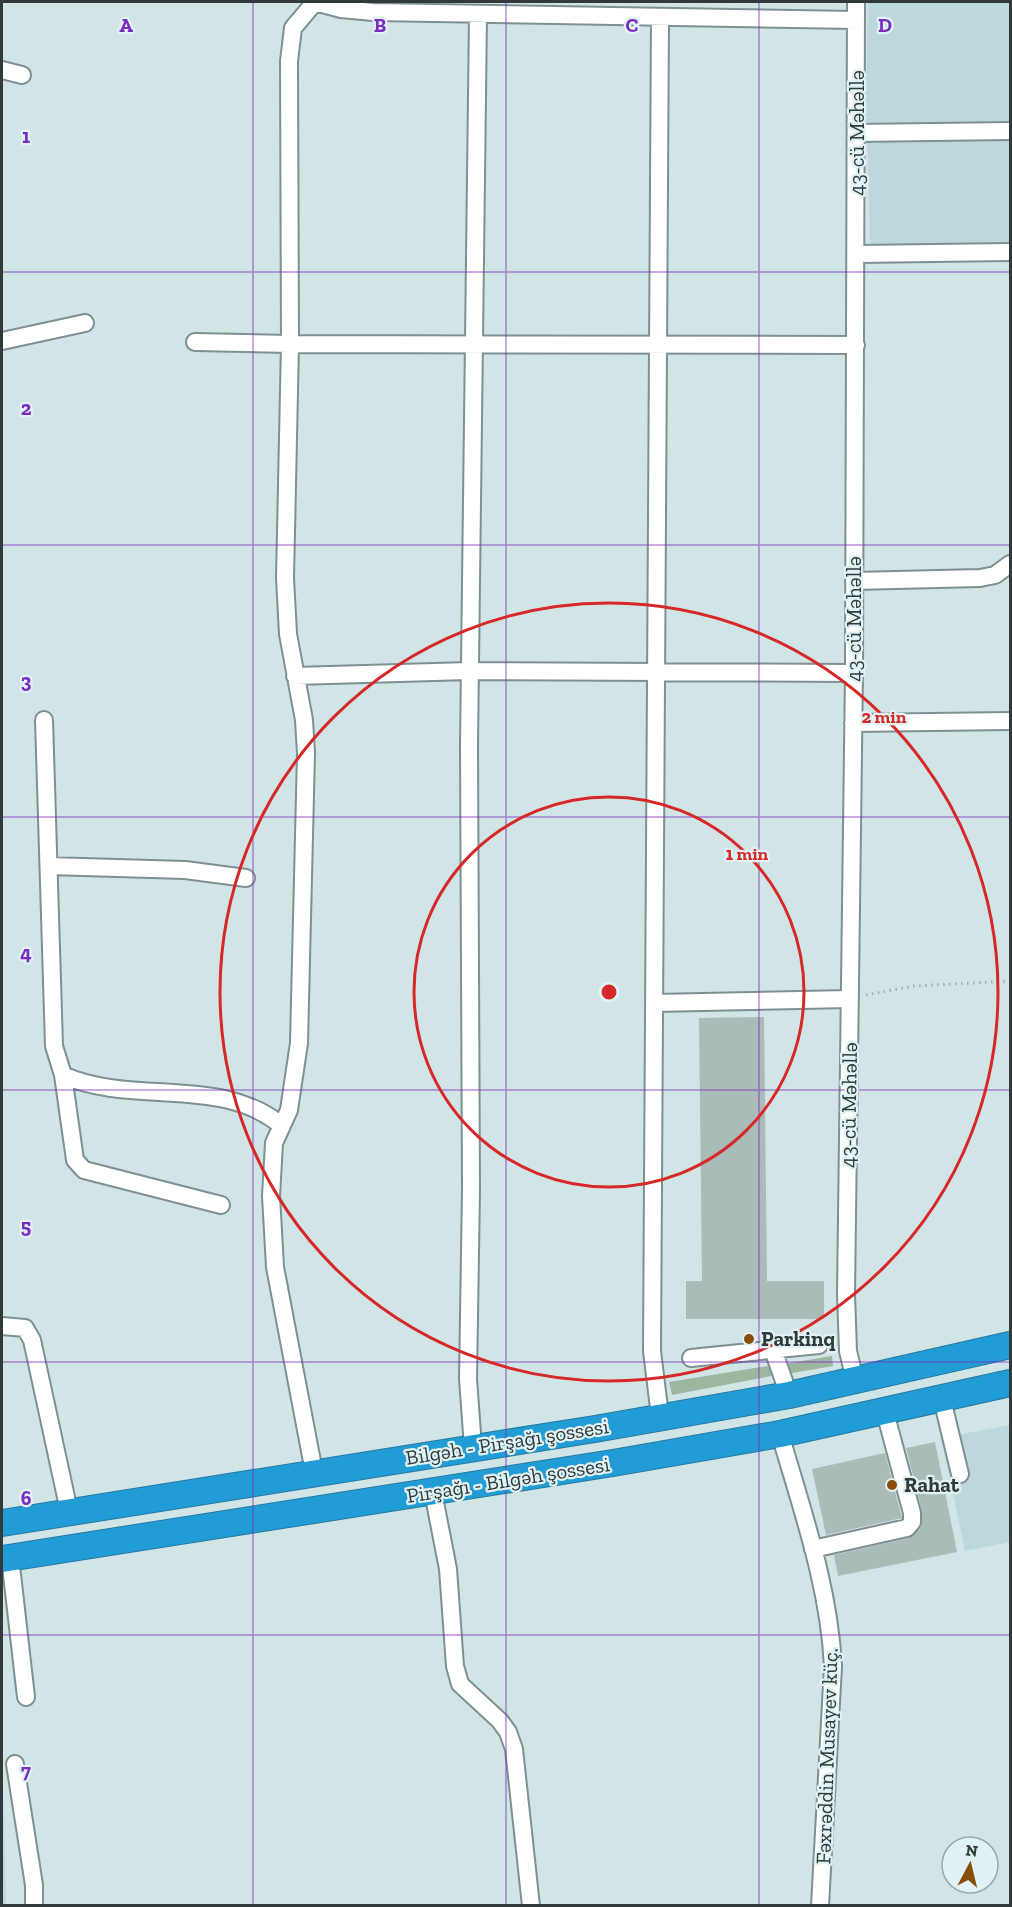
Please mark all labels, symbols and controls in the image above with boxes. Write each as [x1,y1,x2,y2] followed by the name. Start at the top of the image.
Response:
[119,13,133,37] text: A
[374,13,386,37] text: B
[626,13,639,37] text: C
[878,13,892,37] text: D
[844,70,869,196] street label: 43-cü Məhəllə
[22,124,30,148] text: 1
[21,396,32,420] text: 2
[841,556,866,682] street label: 43-cü Məhəllə
[21,669,32,693] text: 3
[862,706,907,728] text: 2 min
[726,843,769,865] text: 1 min
[20,941,32,965] text: 4
[599,982,619,1002] centre of rings
[835,1042,862,1168] street label: 43-cü Məhəllə
[21,1214,31,1238] text: 5
[761,1326,836,1351] place label: Parkinq
[742,1332,756,1346] marker: Parkinq
[403,1413,610,1470] street label: Bilgəh - Pirşağı şossesi
[404,1451,611,1508] street label: Pirşağı - Bilgəh şossesi
[904,1472,960,1497] place label: Rahat
[885,1478,899,1492] marker: Rahat
[21,1486,32,1510] text: 6
[810,1647,843,1865] street label: Fəxrəddin Musayev küç.
[21,1759,31,1783] text: 7
[940,1835,1000,1895] north arrow
[965,1840,979,1861] text: N

